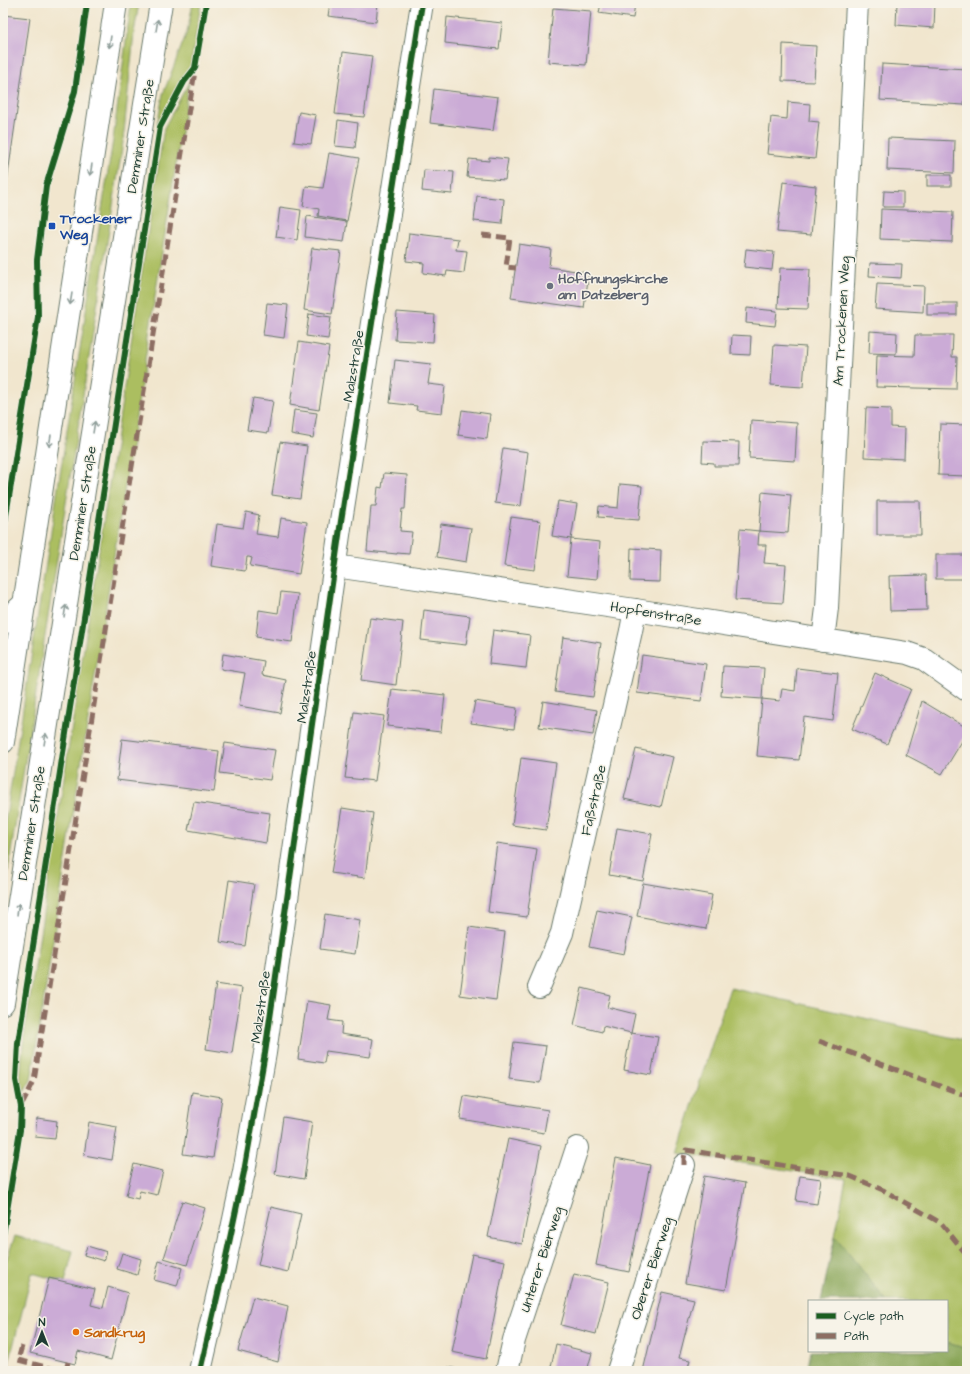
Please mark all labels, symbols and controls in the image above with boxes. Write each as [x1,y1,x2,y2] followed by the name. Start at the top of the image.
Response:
[153,19,161,32] one-way arrow
[106,35,114,48] one-way arrow
[122,77,160,195] street label: Demminer Straße
[87,163,95,176] one-way arrow
[59,209,132,246] place label: Trockener Weg
[47,221,57,231] marker: Trockener Weg
[829,256,855,386] street label: Am Trockenen Weg
[557,269,669,306] place label: Hoffnungskirche am Datzeberg
[545,281,555,291] marker: Hoffnungskirche am Datzeberg
[67,292,75,305] one-way arrow
[338,328,370,404] street label: Malzstraße
[90,421,98,434] one-way arrow
[45,434,53,447] one-way arrow
[64,444,102,562] street label: Demminer Straße
[609,597,703,631] street label: Hopfenstraße
[61,605,69,618] one-way arrow
[292,649,322,725] street label: Malzstraße
[41,733,49,746] one-way arrow
[576,763,612,837] street label: Faßstraße
[13,764,51,882] street label: Demminer Straße
[14,903,22,916] one-way arrow
[246,969,276,1045] street label: Malzstraße
[515,1204,568,1315] street label: Unterer Bierweg
[626,1214,678,1322] street label: Oberer Bierweg
[808,1300,948,1352] legend
[844,1308,903,1326] text: Cycle path
[22,1312,62,1352] north arrow
[39,1315,46,1330] text: N
[83,1323,146,1344] place label: Sandkrug
[71,1327,81,1337] marker: Sandkrug
[844,1328,869,1345] text: Path

